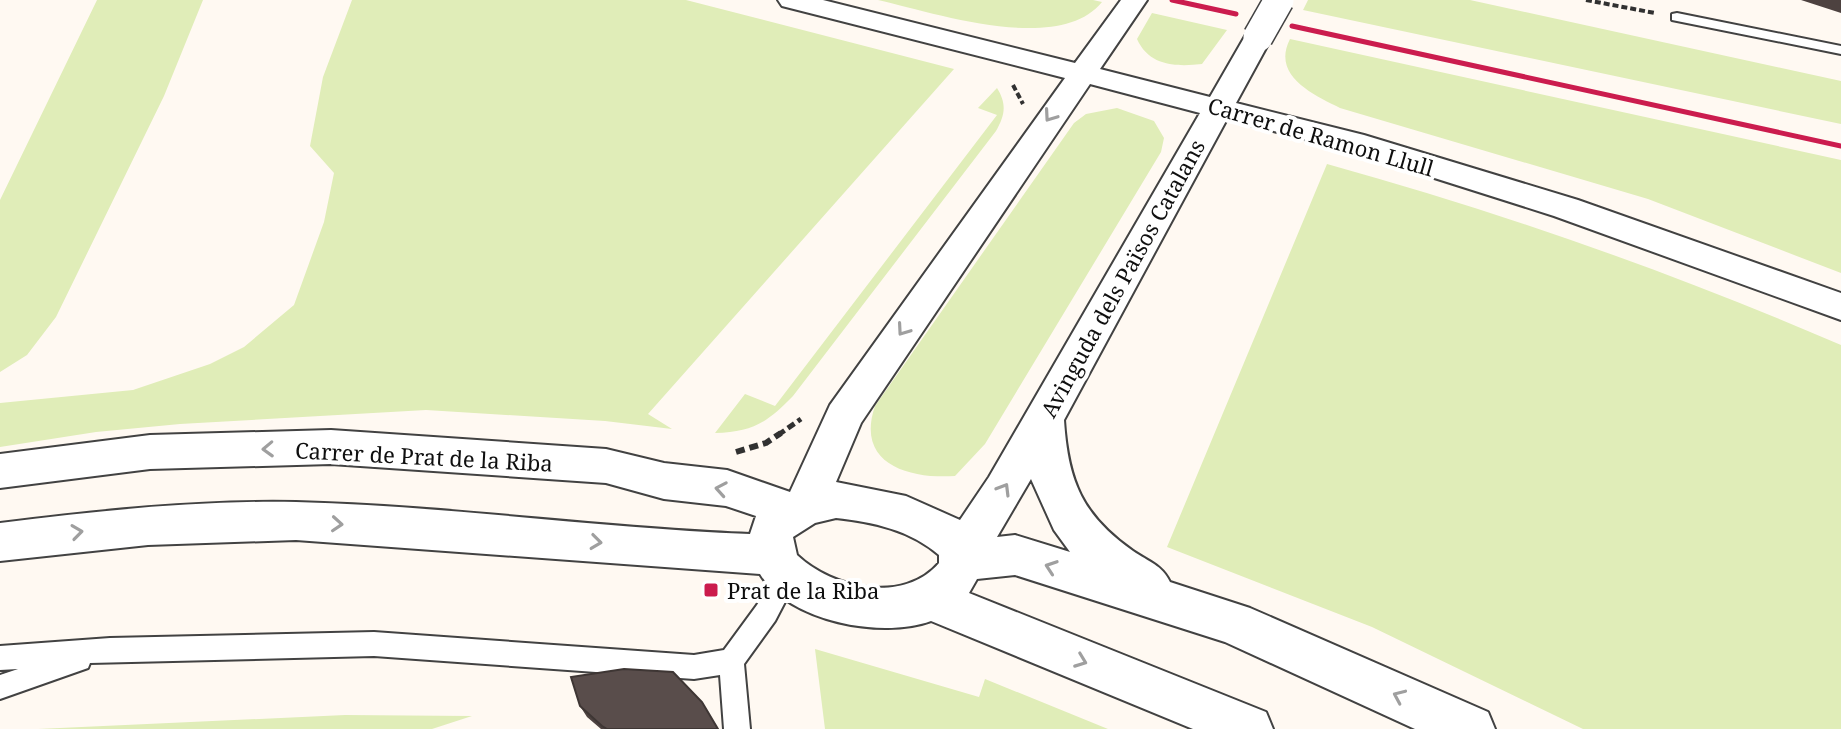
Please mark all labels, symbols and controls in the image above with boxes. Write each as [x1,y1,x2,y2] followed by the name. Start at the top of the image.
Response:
[1204,89,1438,183] street label: Carrer de Ramon Llull
[1045,108,1060,122] one-way arrow
[1033,134,1211,422] street label: Avinguda dels Països Catalans
[898,322,913,336] one-way arrow
[294,434,554,478] street label: Carrer de Prat de la Riba
[261,440,274,457] one-way arrow
[714,481,728,498] one-way arrow
[994,483,1010,498] one-way arrow
[331,515,344,532] one-way arrow
[70,524,84,541] one-way arrow
[590,533,603,550] one-way arrow
[1045,560,1059,576] one-way arrow
[727,575,879,605] place label: Prat de la Riba
[702,581,720,599] marker: Prat de la Riba
[1073,651,1087,668] one-way arrow
[1393,690,1408,706] one-way arrow

